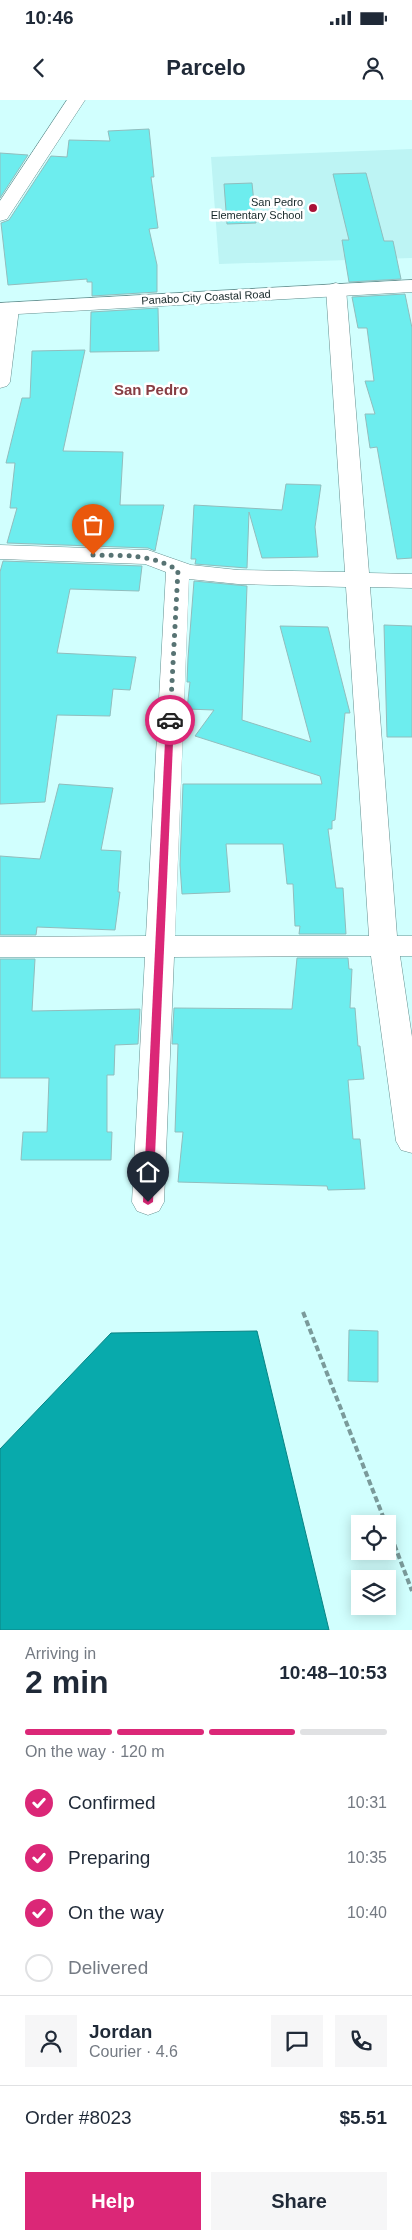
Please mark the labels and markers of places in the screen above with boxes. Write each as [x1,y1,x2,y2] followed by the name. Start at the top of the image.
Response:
[211,196,303,221] place label: San Pedro Elementary School
[307,202,319,214] marker: San Pedro Elementary School
[72,504,114,555] pin
[127,1151,169,1202] pin

